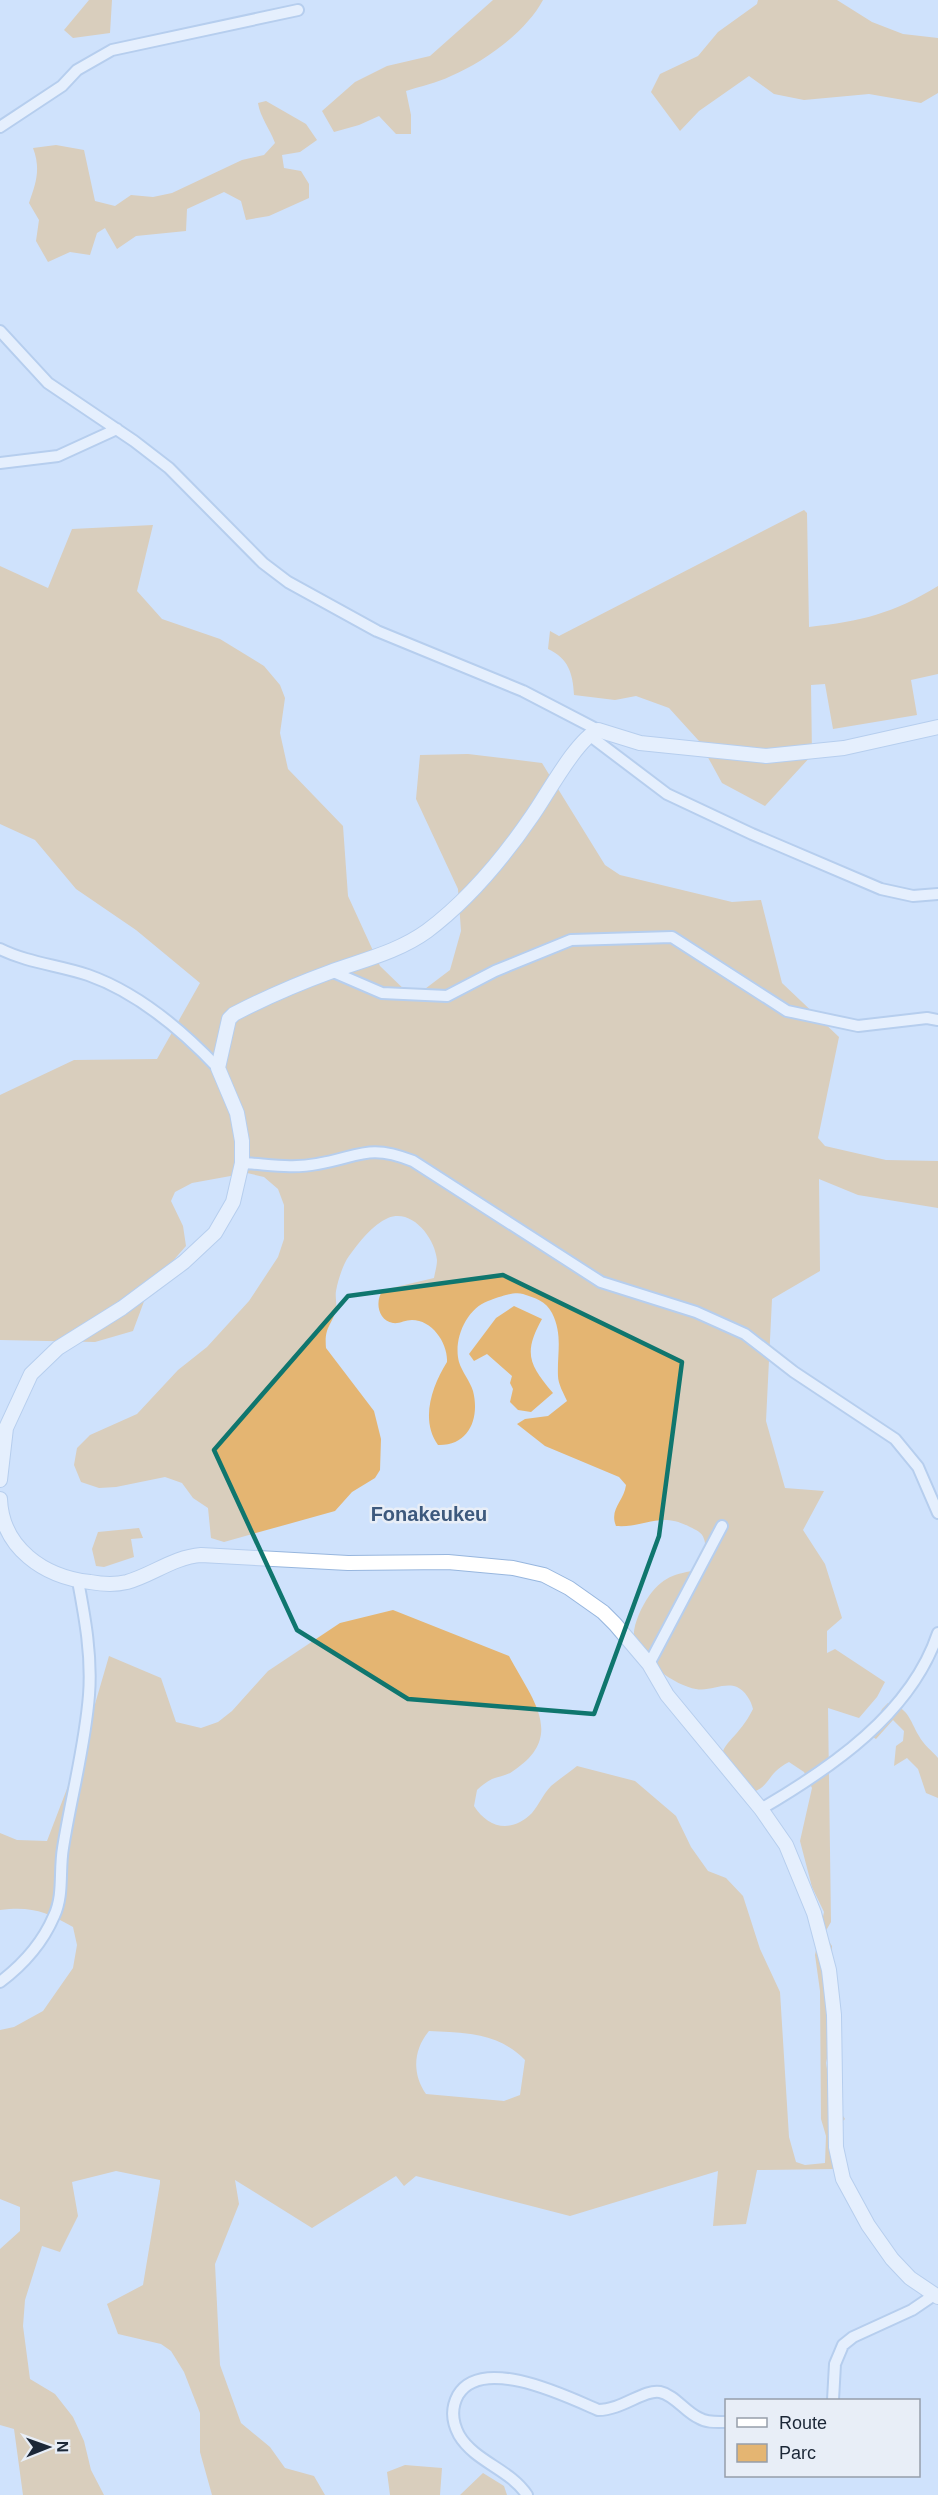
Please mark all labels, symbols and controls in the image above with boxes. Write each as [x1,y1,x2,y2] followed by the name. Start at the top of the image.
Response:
[371,1503,487,1525] district label: Fonakeukeu
[725,2399,920,2477] legend
[779,2413,827,2433] text: Route
[18,2417,78,2477] north arrow
[54,2441,71,2453] text: N
[779,2443,816,2463] text: Parc

